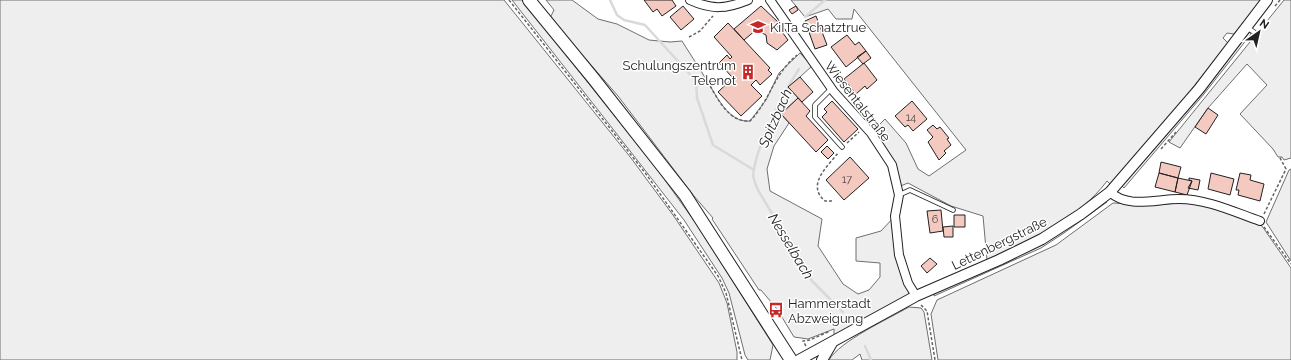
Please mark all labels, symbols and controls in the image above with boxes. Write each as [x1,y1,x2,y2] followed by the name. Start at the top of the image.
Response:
[1239,12,1279,52] north arrow
[1257,16,1271,32] text: N
[749,18,767,36] school or university icon: KiITa Schatztrue
[770,20,866,35] place label: KiITa Schatztrue
[623,58,737,88] place label: Schulungszentrum Telenot
[822,58,894,145] street label: Wiesentalstraße
[739,63,757,81] building icon: Schulungszentrum Telenot
[755,86,795,151] water label: Spitzbach
[906,111,916,124] house number: 14
[842,173,852,186] house number: 17
[765,210,817,282] water label: Nesselbach
[932,213,939,226] house number: 6
[949,214,1050,273] street label: Lettenbergstraße
[788,296,872,326] place label: Hammerstadt Abzweigung
[767,301,785,319] bus stop icon: Hammerstadt Abzweigung

